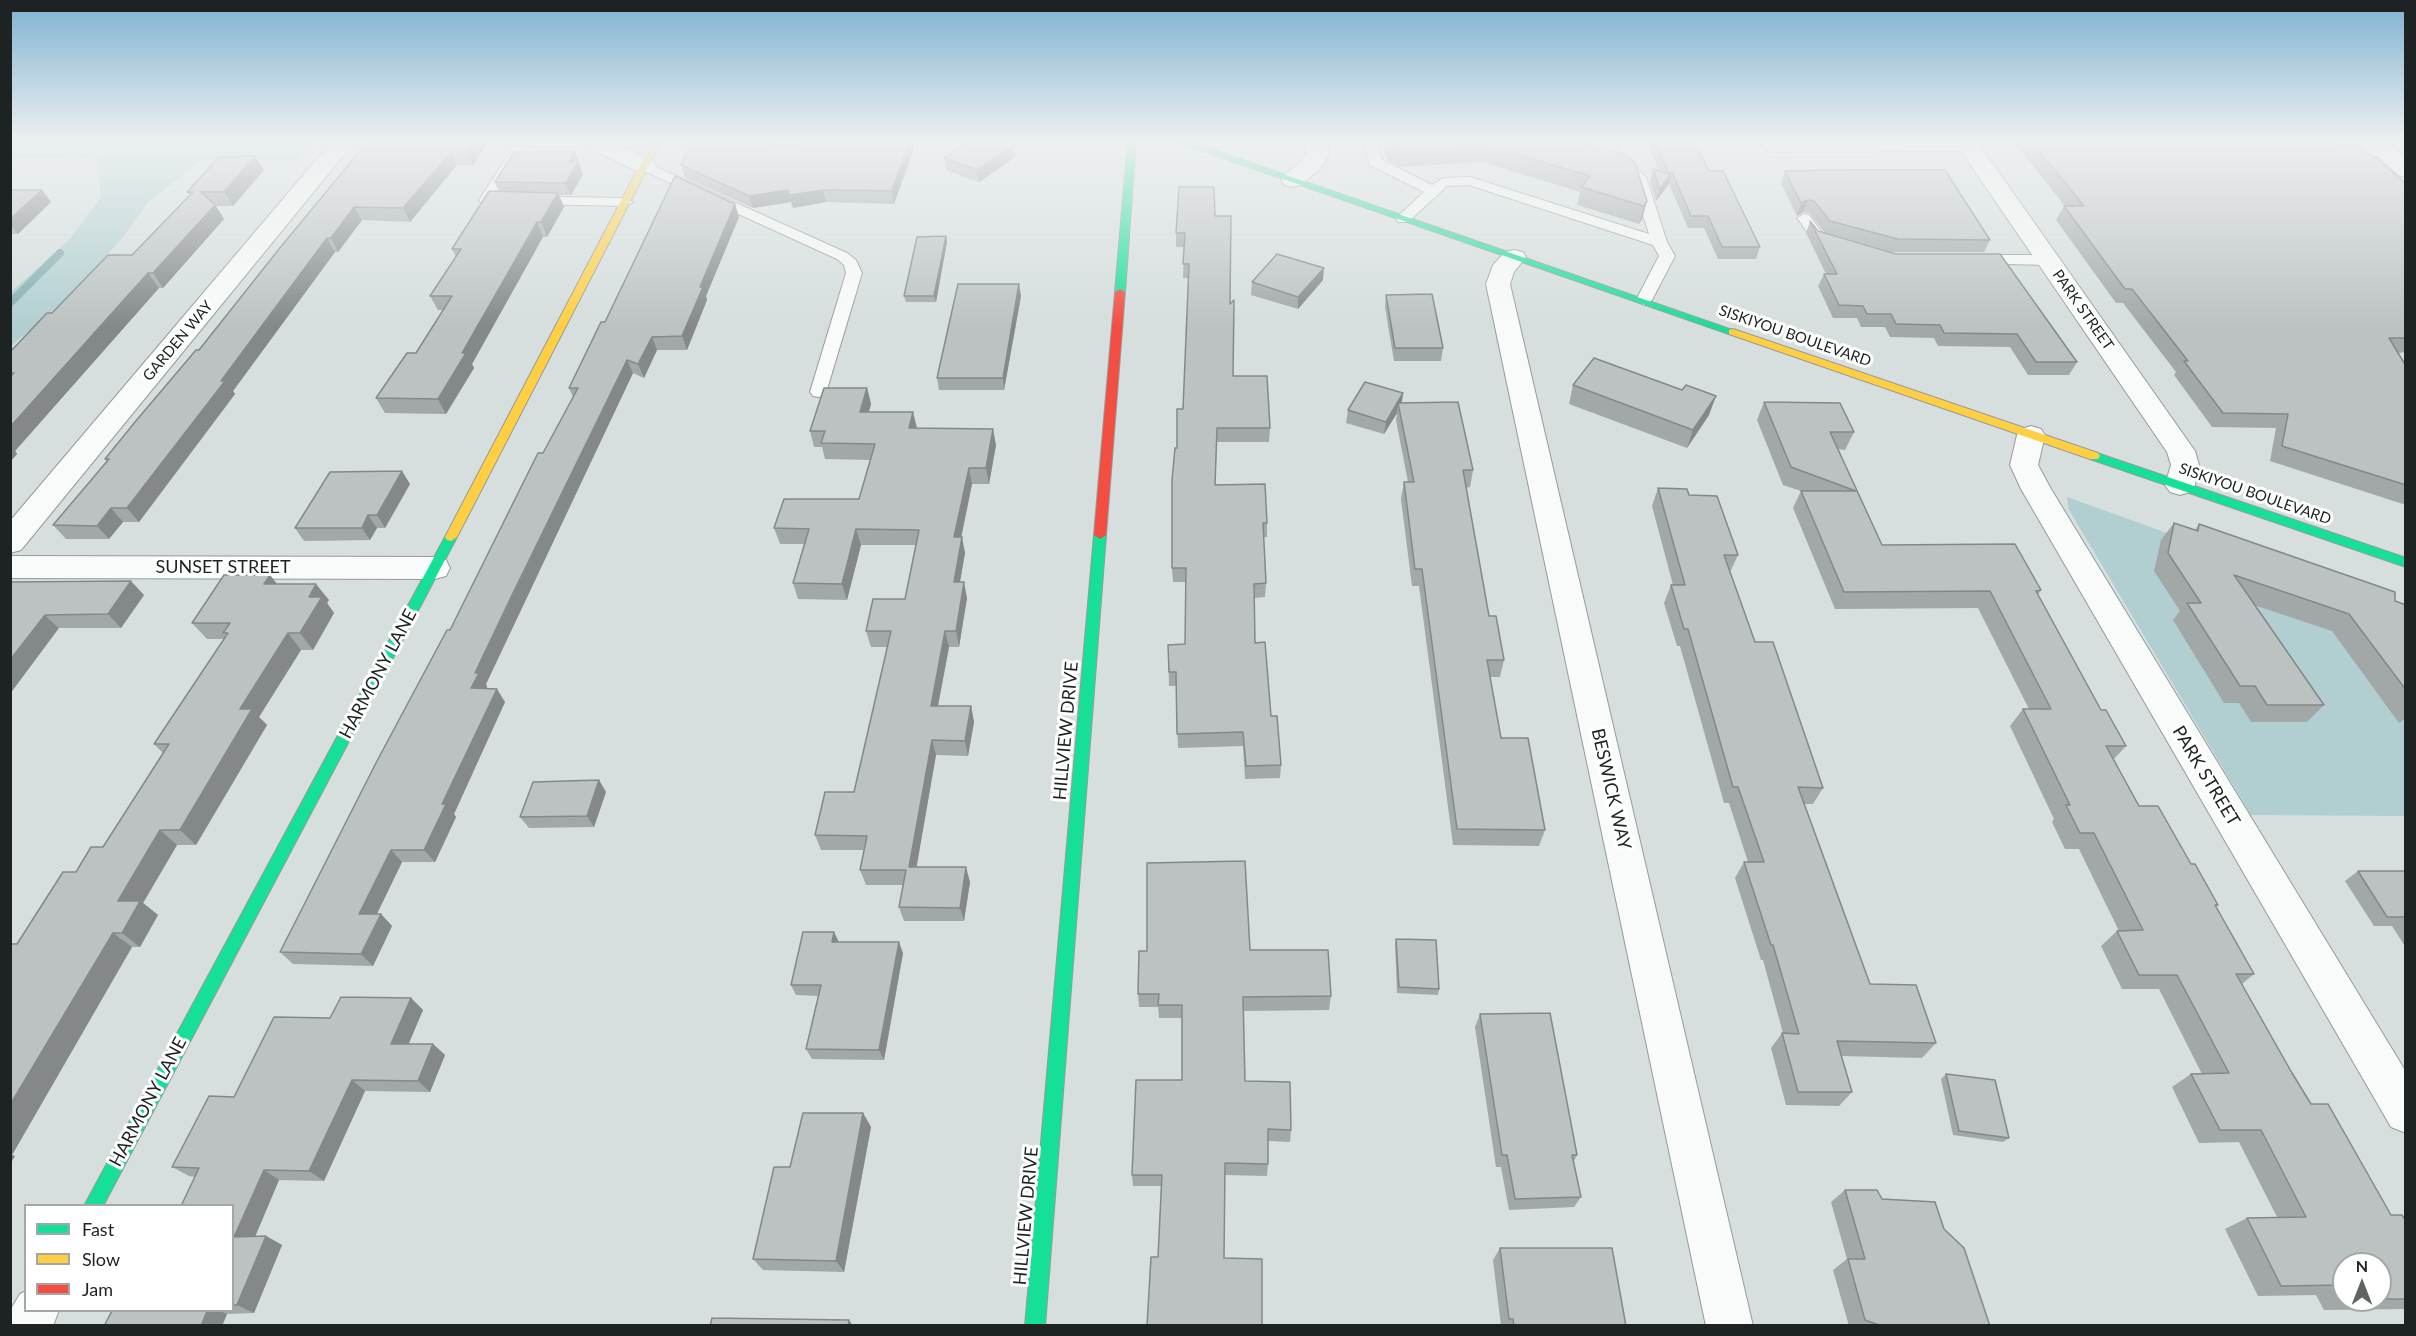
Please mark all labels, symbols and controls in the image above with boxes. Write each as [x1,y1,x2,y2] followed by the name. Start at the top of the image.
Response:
[2049,266,2117,354] street label: PARK STREET
[139,297,217,385] street label: GARDEN WAY
[1717,301,1873,371] street label: SISKIYOU BOULEVARD
[2177,459,2333,529] street label: SISKIYOU BOULEVARD
[155,556,291,578] street label: SUNSET STREET
[335,606,421,742] street label: HARMONY LANE
[1049,661,1083,801] street label: HILLVIEW DRIVE
[2168,722,2244,830] street label: PARK STREET
[1587,726,1635,852] street label: BESWICK WAY
[105,1034,191,1170] street label: HARMONY LANE
[1009,1146,1043,1286] street label: HILLVIEW DRIVE
[24,1204,234,1312] legend
[82,1218,114,1240] text: Fast
[82,1248,120,1270] text: Slow
[2332,1252,2392,1312] north arrow
[2356,1256,2368,1275] text: N
[82,1278,113,1300] text: Jam

